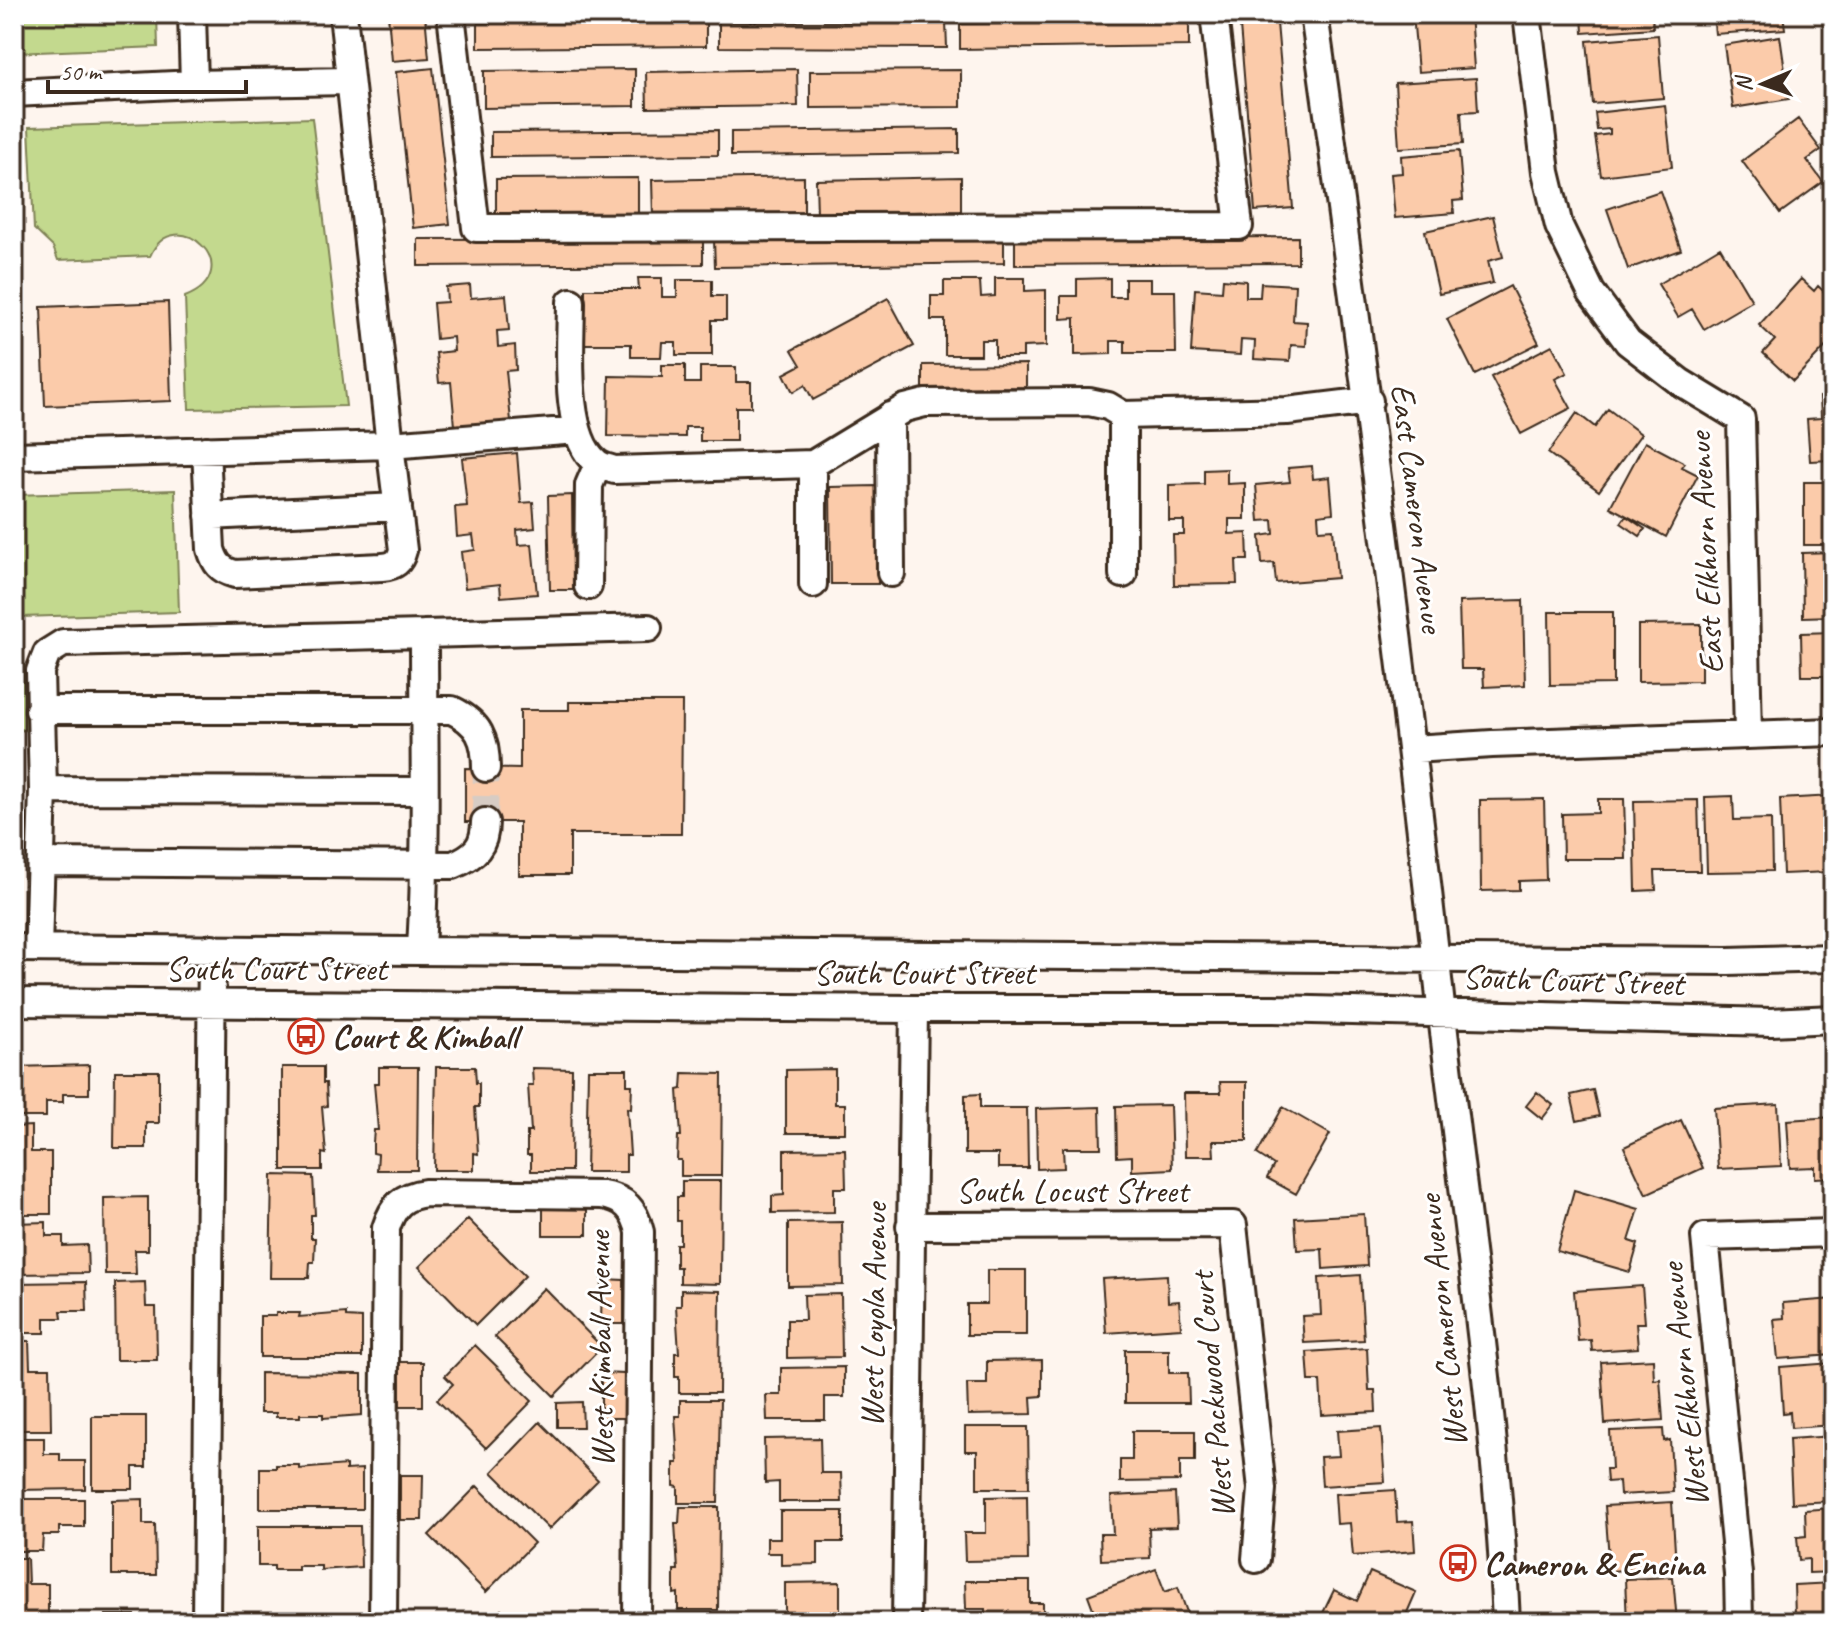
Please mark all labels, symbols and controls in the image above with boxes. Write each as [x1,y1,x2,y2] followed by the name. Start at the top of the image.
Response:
[48,44,246,94] scale bar
[1723,44,1803,124] north arrow
[60,57,103,87] text: 50 m
[1730,74,1758,92] text: N
[1381,381,1455,637] street label: East Cameron Avenue
[1677,428,1733,675] street label: East Elkhorn Avenue
[165,947,390,990] street label: South Court Street
[813,951,1038,994] street label: South Court Street
[1462,955,1688,1005] street label: South Court Street
[332,1015,524,1058] place label: Court & Kimball
[287,1017,325,1055] bus stop icon: Court & Kimball
[956,1169,1192,1212] street label: South Locust Street
[1407,1190,1477,1449] street label: West Cameron Avenue
[850,1200,897,1427] street label: West Loyola Avenue
[576,1229,624,1467] street label: West Kimball Avenue
[1650,1258,1718,1509] street label: West Elkhorn Avenue
[1179,1266,1244,1520] street label: West Packwood Court
[1484,1542,1707,1585] place label: Cameron & Encina
[1439,1544,1477,1582] bus stop icon: Cameron & Encina

